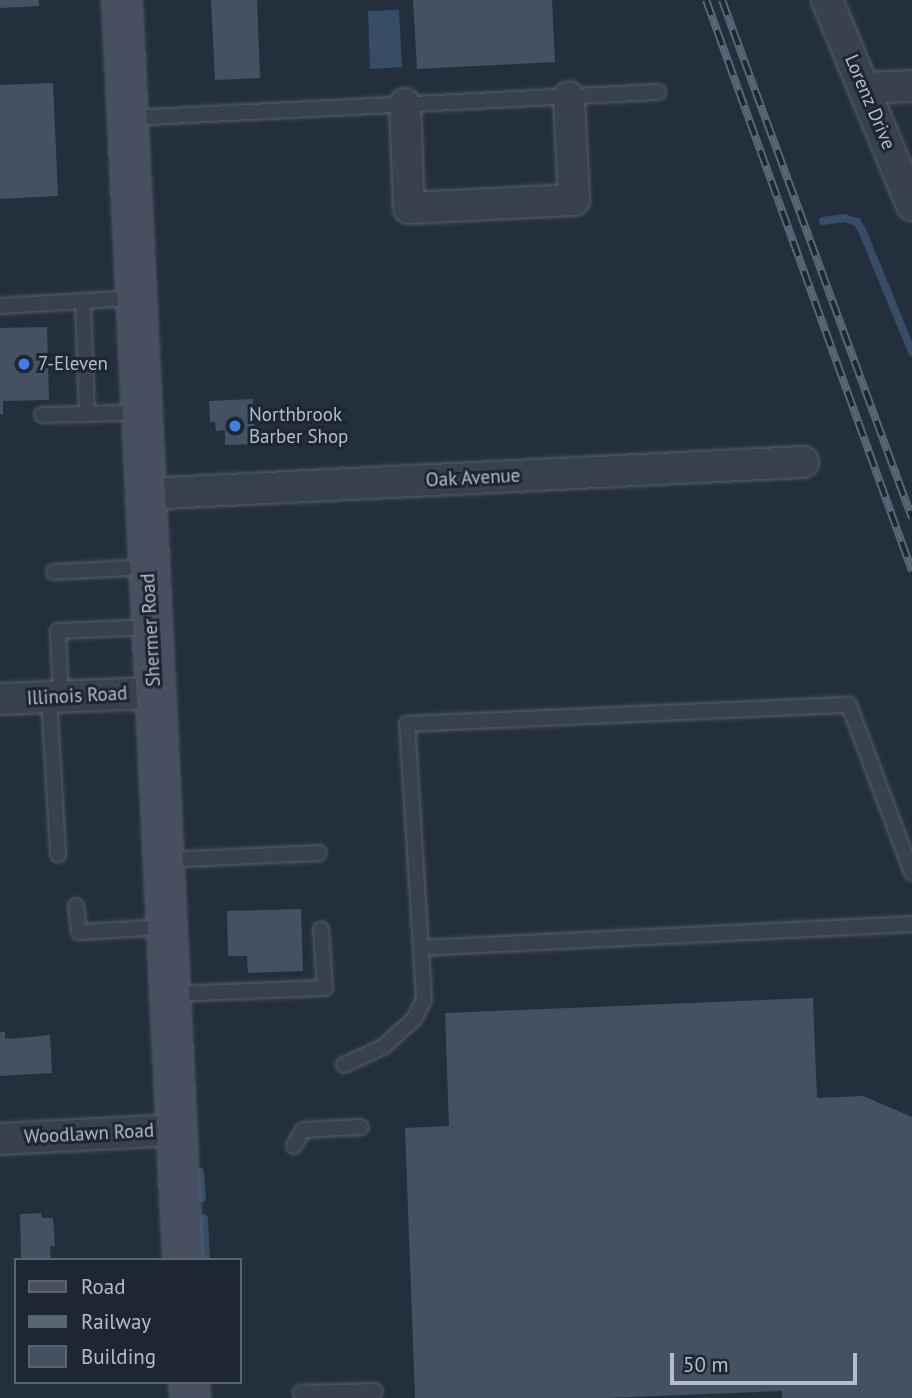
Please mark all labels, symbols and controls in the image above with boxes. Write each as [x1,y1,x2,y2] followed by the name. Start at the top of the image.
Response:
[840,51,900,153] street label: Lorenz Drive
[38,353,108,375] place label: 7-Eleven
[16,356,32,372] marker: 7-Eleven
[249,404,348,448] place label: Northbrook Barber Shop
[227,418,243,434] marker: Northbrook Barber Shop
[425,464,521,492] street label: Oak Avenue
[137,573,165,687] street label: Shermer Road
[26,682,128,710] street label: Illinois Road
[23,1119,155,1149] street label: Woodlawn Road
[14,1258,242,1384] legend
[81,1273,125,1300] text: Road
[81,1308,151,1335] text: Railway
[674,1338,861,1382] scale bar
[81,1343,156,1370] text: Building
[683,1351,729,1378] text: 50 m

